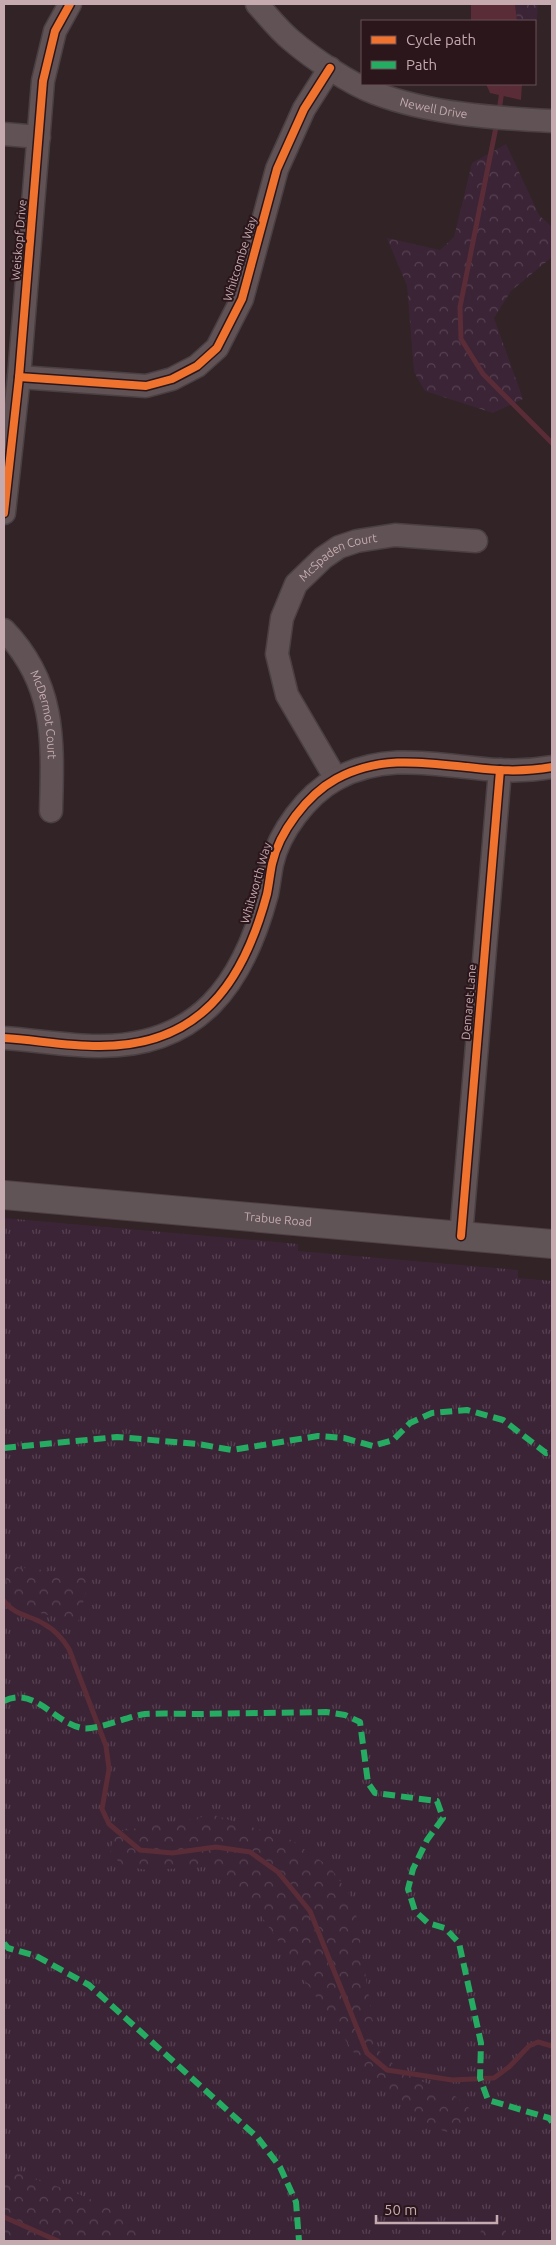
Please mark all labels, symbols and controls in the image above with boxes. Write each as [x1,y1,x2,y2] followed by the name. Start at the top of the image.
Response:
[361,20,536,85] legend
[406,31,476,48] text: Cycle path
[406,56,437,73] text: Path
[398,95,468,120] street label: Newell Drive
[8,199,29,281] street label: Weiskopf Drive
[220,215,259,303] street label: Whitcombe Way
[296,531,378,584] street label: McSpaden Court
[28,668,59,760] street label: McDermot Court
[238,841,273,925] street label: Whitworth Way
[459,964,478,1040] street label: Demaret Lane
[244,1209,312,1228] street label: Trabue Road
[376,2192,497,2224] scale bar
[384,2201,417,2218] text: 50 m

